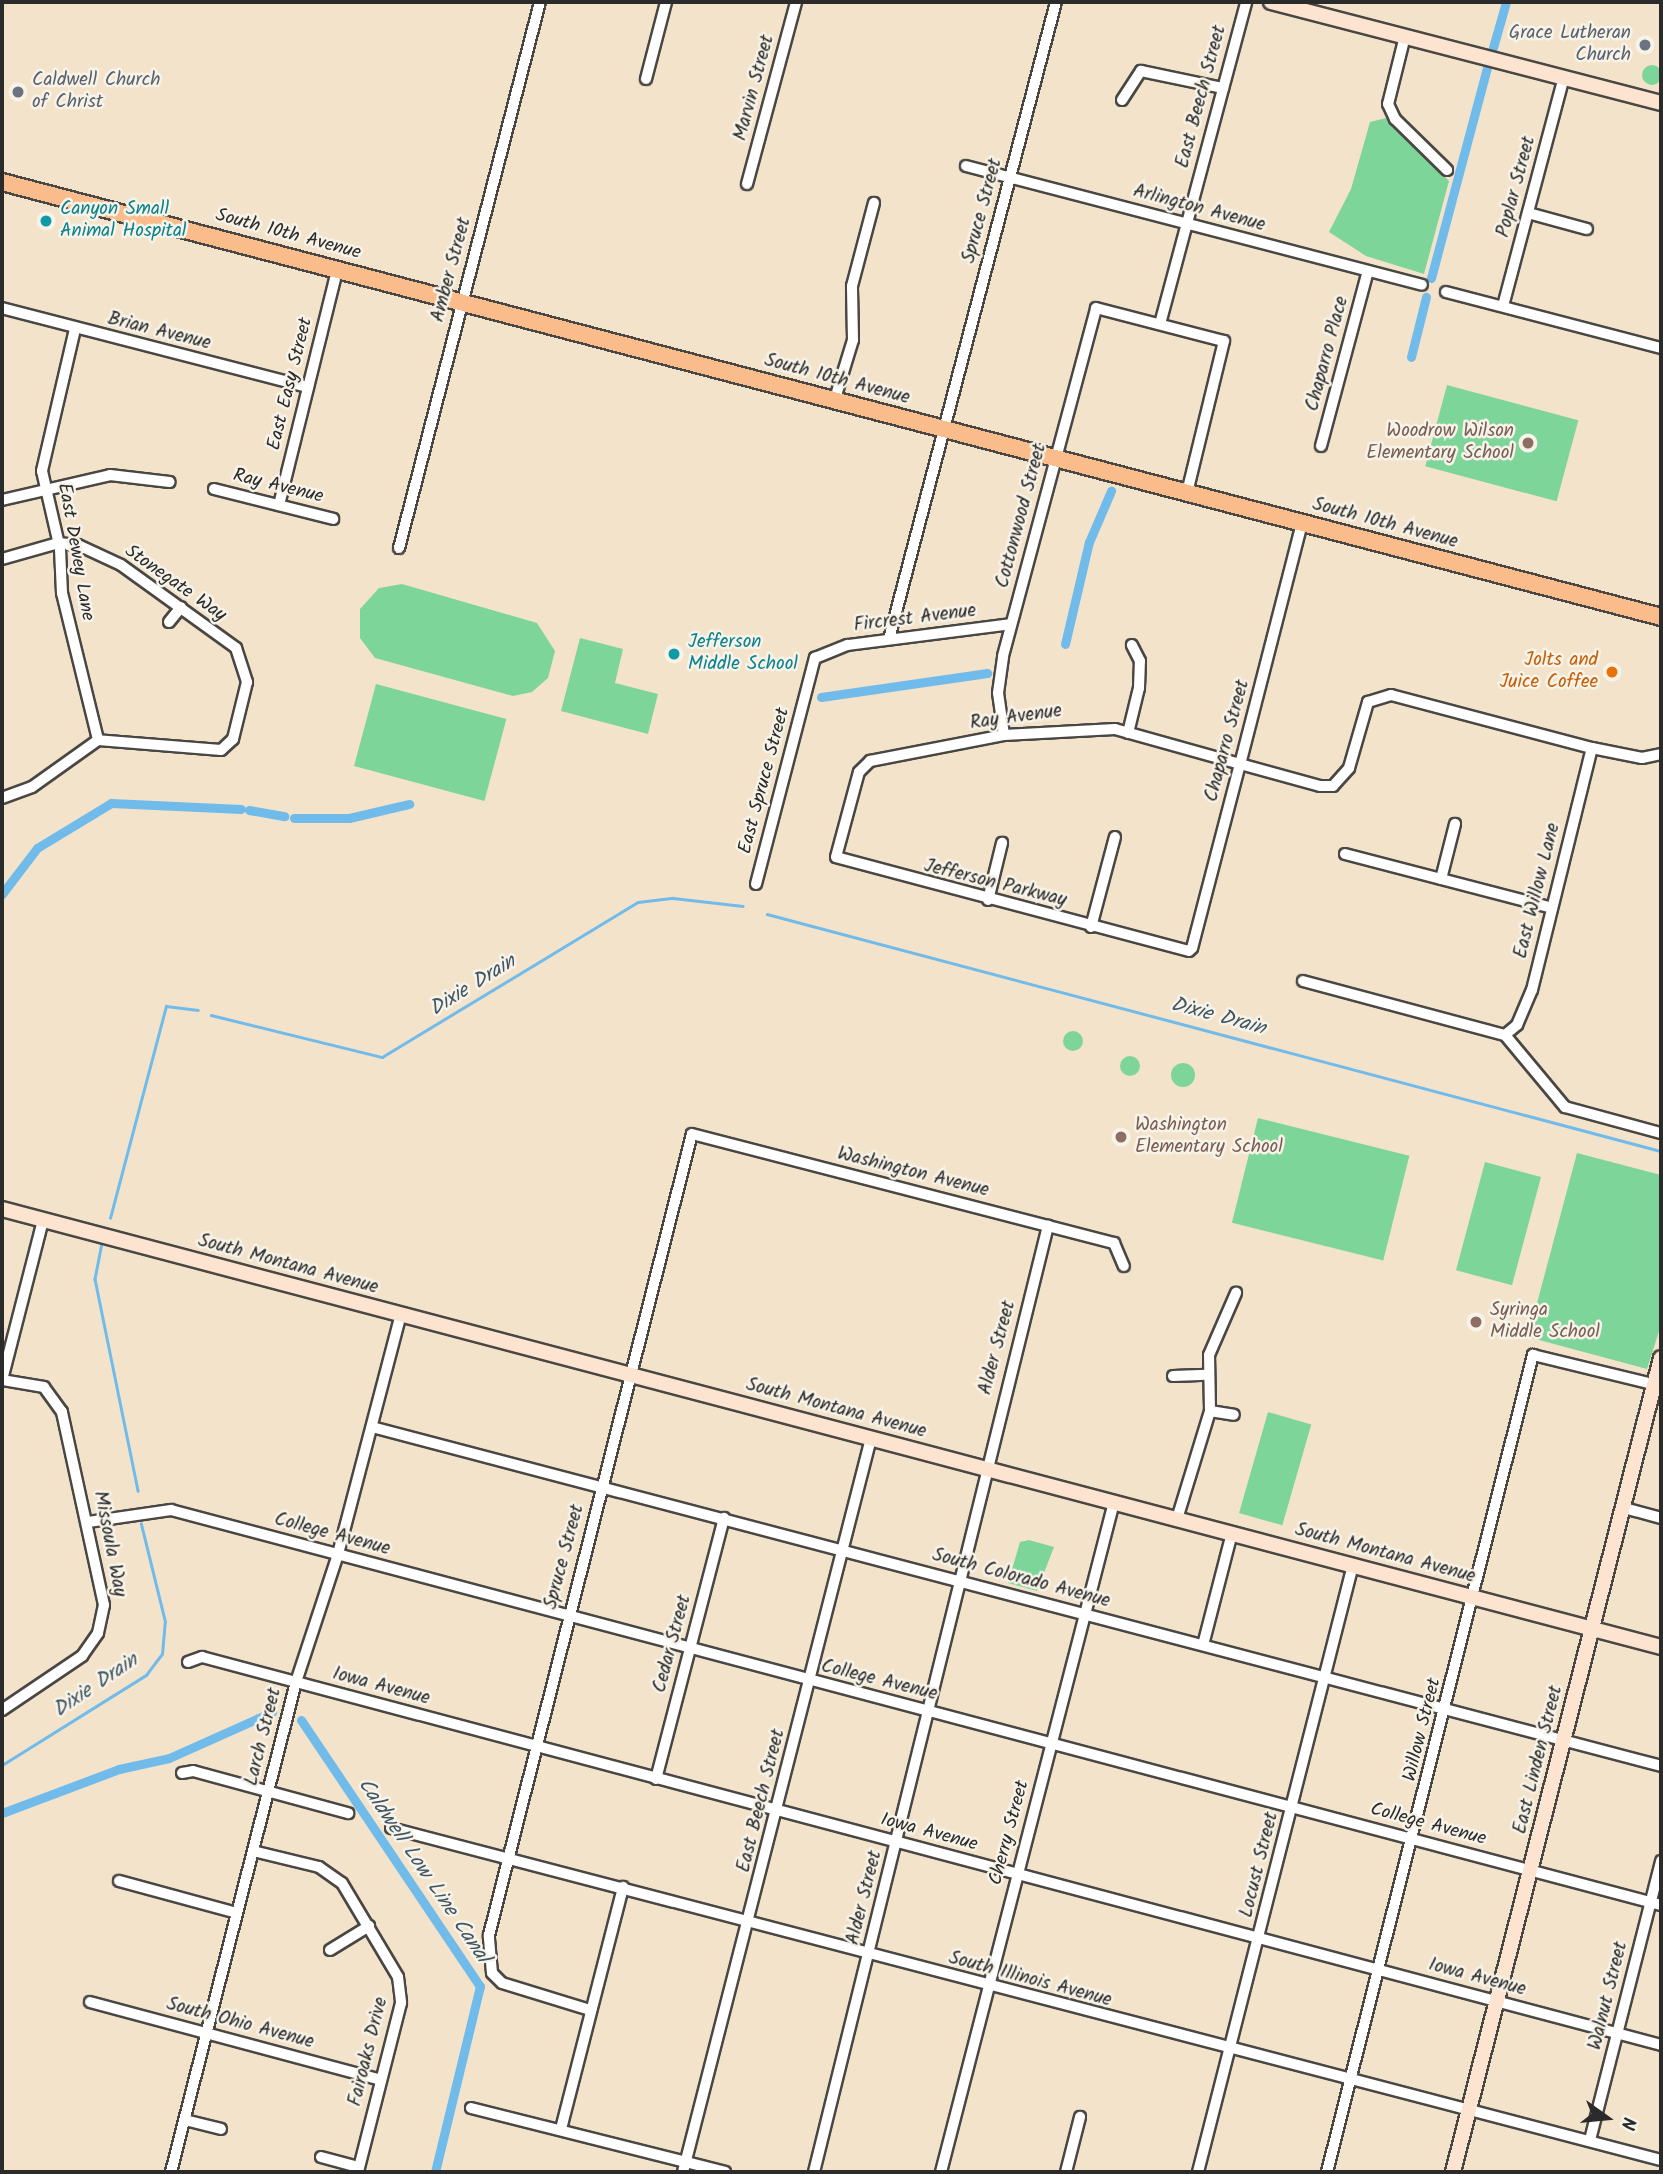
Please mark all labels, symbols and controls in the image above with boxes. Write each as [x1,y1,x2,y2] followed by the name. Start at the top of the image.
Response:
[1172,23,1232,171] street label: East Beech Street
[1509,23,1631,67] place label: Grace Lutheran Church
[730,33,780,143] street label: Marvin Street
[1637,37,1653,53] marker: Grace Lutheran Church
[32,70,160,114] place label: Caldwell Church of Christ
[10,84,26,100] marker: Caldwell Church of Christ
[1493,134,1541,240] street label: Poplar Street
[958,156,1008,266] street label: Spruce Street
[1130,180,1268,238] street label: Arlington Avenue
[60,199,186,243] place label: Canyon Small Animal Hospital
[213,205,363,265] street label: South 10th Avenue
[38,213,54,229] marker: Canyon Small Animal Hospital
[427,215,477,325] street label: Amber Street
[1302,294,1354,414] street label: Chaparro Place
[105,308,213,356] street label: Brian Avenue
[263,315,319,453] street label: East Easy Street
[762,350,912,410] street label: South 10th Avenue
[1366,421,1514,465] place label: Woodrow Wilson Elementary School
[1520,435,1536,451] marker: Woodrow Wilson Elementary School
[992,441,1052,591] street label: Cottonwood Street
[230,465,326,509] street label: Ray Avenue
[52,481,98,623] street label: East Dewey Lane
[1310,494,1460,554] street label: South 10th Avenue
[120,541,230,627] street label: Stonegate Way
[853,600,977,638] street label: Fircrest Avenue
[688,632,798,676] place label: Jefferson Middle School
[666,646,682,662] marker: Jefferson Middle School
[1499,650,1598,694] place label: Jolts and Juice Coffee
[1604,664,1620,680] marker: Jolts and Juice Coffee
[1201,677,1255,805] street label: Chaparro Street
[969,700,1063,736] street label: Ray Avenue
[735,705,795,857] street label: East Spruce Street
[1510,821,1566,961] street label: East Willow Lane
[921,855,1069,913] street label: Jefferson Parkway
[425,950,521,1022] water label: Dixie Drain
[1168,992,1268,1042] water label: Dixie Drain
[1135,1115,1283,1159] place label: Washington Elementary School
[1113,1129,1129,1145] marker: Washington Elementary School
[835,1143,991,1203] street label: Washington Avenue
[195,1230,381,1300] street label: South Montana Avenue
[975,1299,1021,1397] street label: Alder Street
[1490,1300,1600,1344] place label: Syringa Middle School
[1468,1314,1484,1330] marker: Syringa Middle School
[743,1374,929,1444] street label: South Montana Avenue
[88,1489,130,1599] street label: Missoula Way
[540,1502,590,1612] street label: Spruce Street
[272,1509,392,1561] street label: College Avenue
[1292,1519,1478,1589] street label: South Montana Avenue
[930,1544,1112,1614] street label: South Colorado Avenue
[649,1593,697,1695] street label: Cedar Street
[49,1648,143,1724] water label: Dixie Drain
[819,1656,939,1706] street label: College Avenue
[330,1663,432,1711] street label: Iowa Avenue
[1399,1676,1447,1784] street label: Willow Street
[1510,1683,1568,1837] street label: East Linden Street
[241,1686,287,1788] street label: Larch Street
[733,1727,791,1875] street label: East Beech Street
[352,1774,494,1968] water label: Caldwell Low Line Canal
[985,1778,1035,1888] street label: Cherry Street
[1368,1799,1488,1851] street label: College Avenue
[878,1809,980,1857] street label: Iowa Avenue
[1236,1810,1284,1920] street label: Locust Street
[842,1849,888,1947] street label: Alder Street
[1585,1939,1633,2053] street label: Walnut Street
[946,1947,1114,2013] street label: South Illinois Avenue
[1426,1954,1528,2002] street label: Iowa Avenue
[164,1993,316,2055] street label: South Ohio Avenue
[344,1995,394,2109] street label: Fairoaks Drive
[1572,2083,1642,2153] north arrow
[1611,2114,1643,2133] text: N

